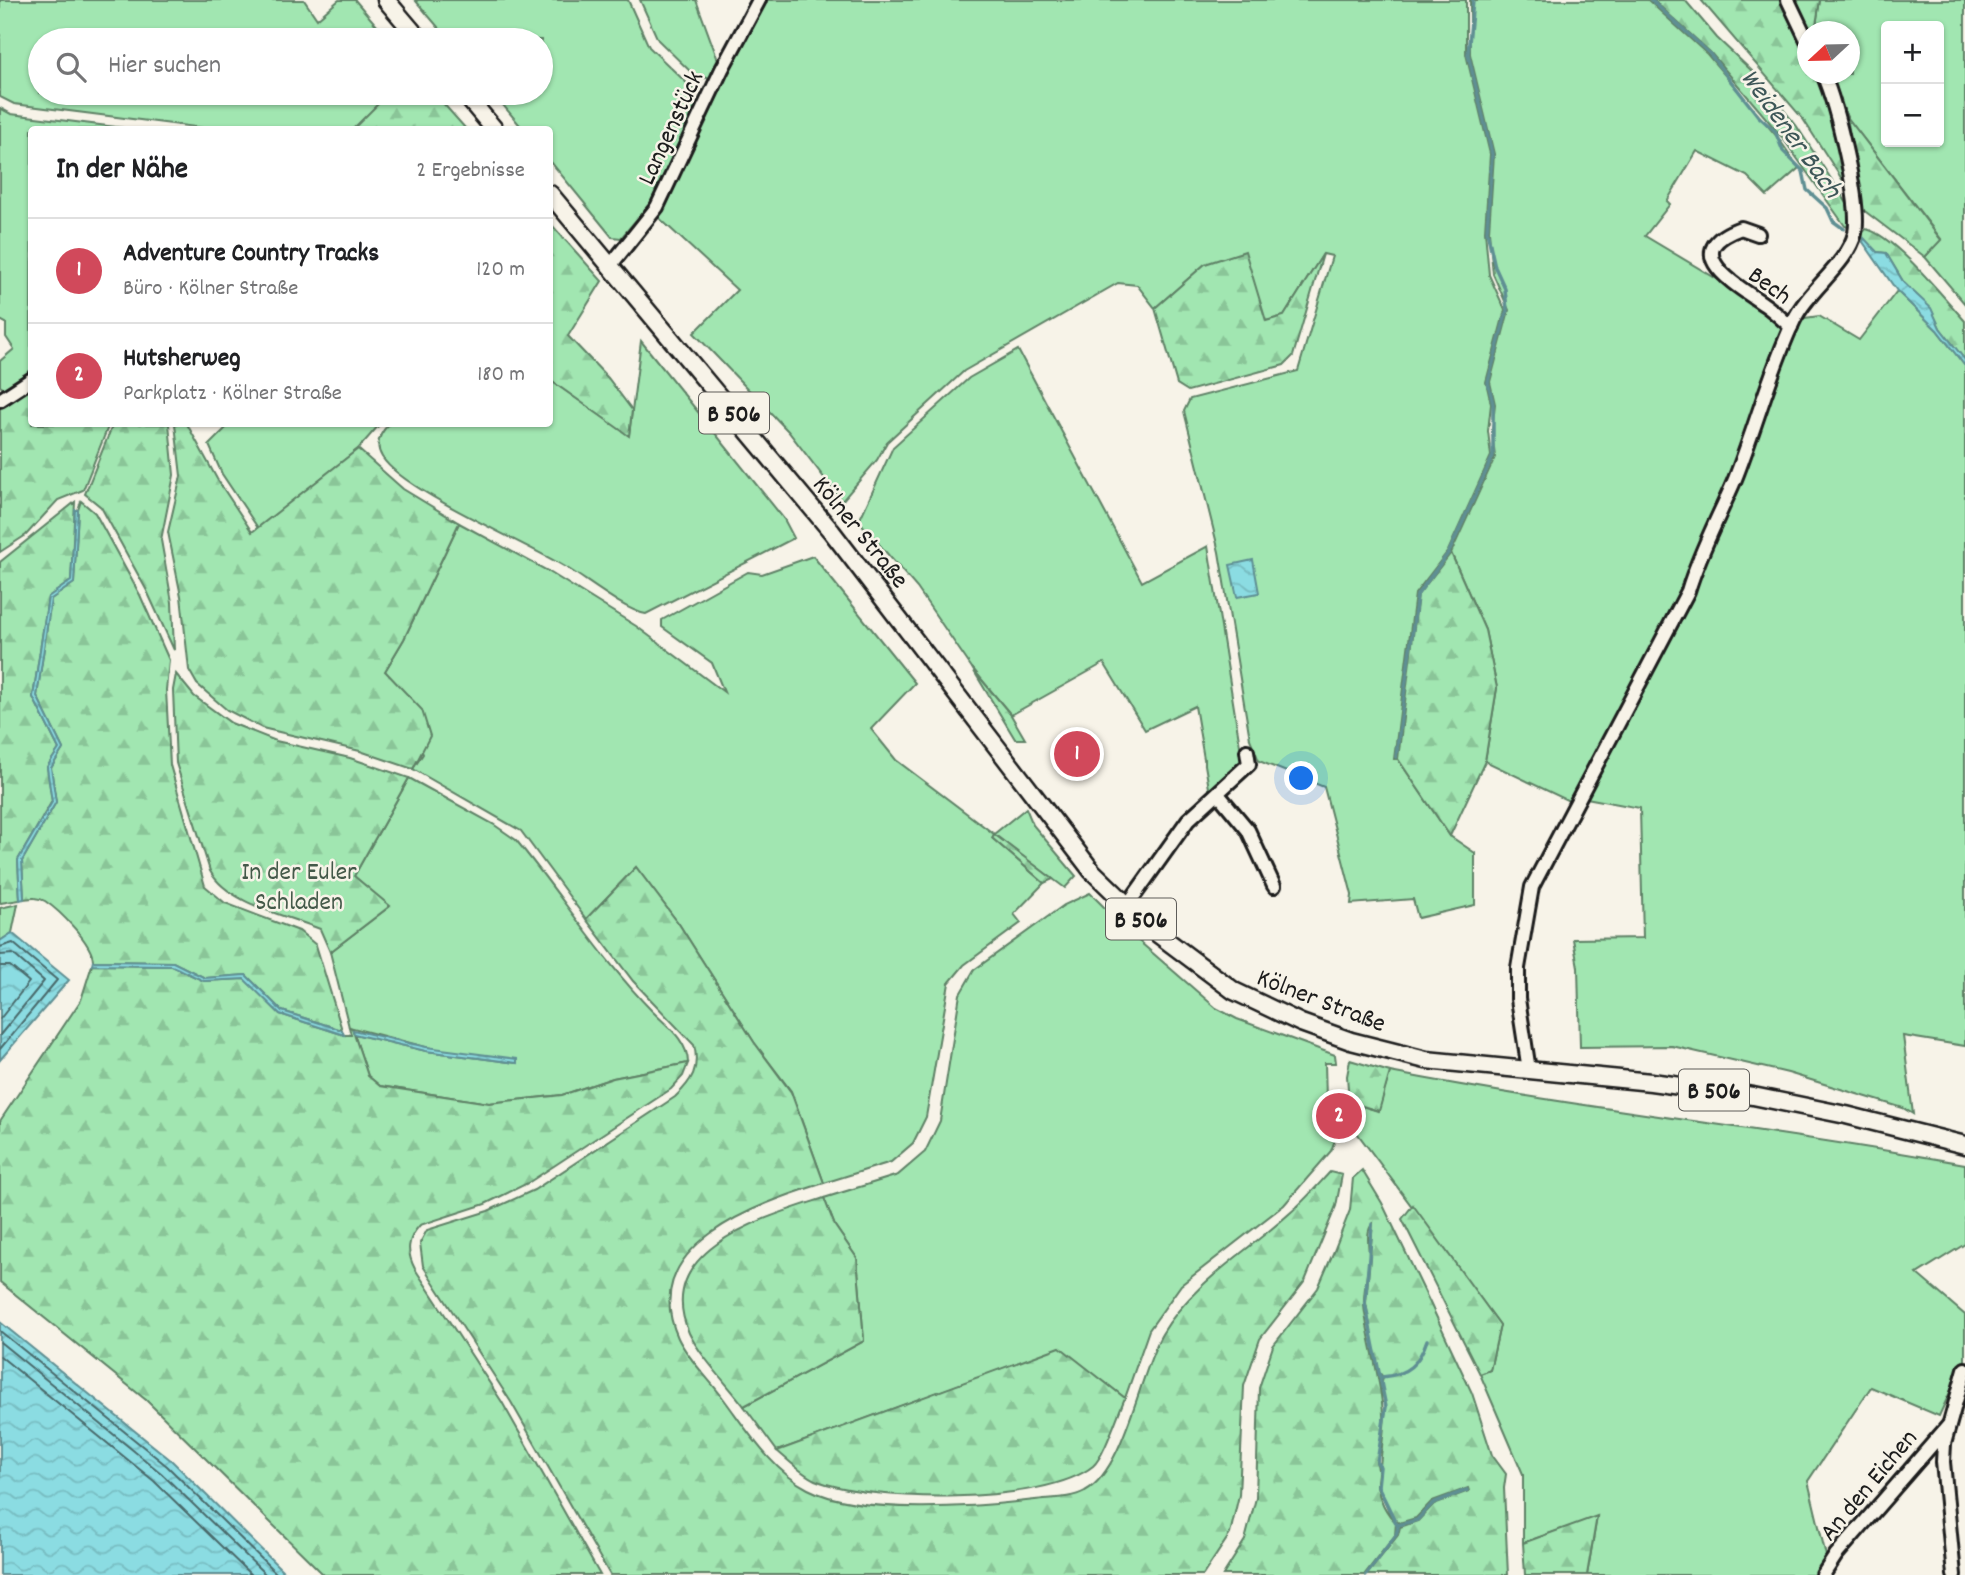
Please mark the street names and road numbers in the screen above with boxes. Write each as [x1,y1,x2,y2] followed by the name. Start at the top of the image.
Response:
[630,65,715,192] street label: Langenstück
[1739,258,1798,315] street label: Bech
[699,392,769,434] road number: B 506
[802,469,916,598] street label: Kölner Straße
[1106,898,1176,939] road number: B 506
[1251,961,1391,1044] street label: Kölner Straße
[1679,1070,1749,1110] road number: B 506
[1812,1422,1928,1550] street label: An den Eichen

